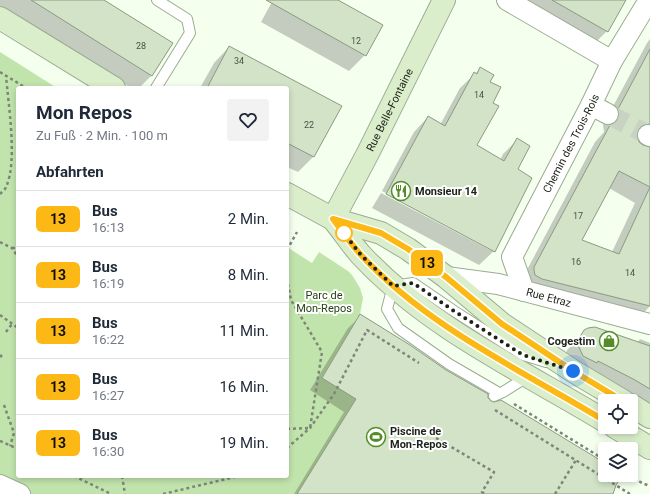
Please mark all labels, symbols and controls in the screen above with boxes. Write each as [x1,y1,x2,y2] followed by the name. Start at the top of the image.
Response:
[351,36,361,46] house number: 12
[136,41,146,51] house number: 28
[234,56,244,66] house number: 34
[364,66,416,154] street label: Rue Belle-Fontaine
[474,90,484,100] house number: 14
[540,92,602,195] street label: Chemin des Trois-Rois
[227,99,269,141] button: heart
[36,101,132,124] text: Mon Repos
[304,120,314,130] house number: 22
[36,128,168,143] text: Zu Fuß · 2 Min. · 100 m
[36,163,104,181] text: Abfahrten
[390,180,412,202] restaurant icon: Monsieur 14
[415,185,478,198] place label: Monsieur 14
[92,202,118,220] text: Bus
[228,210,269,228] text: 2 Min.
[50,211,66,227] text: 13
[573,211,583,221] house number: 17
[92,220,124,235] text: 16:13
[335,224,353,242] unlabelled marker
[409,250,445,276] line badge: 13
[419,255,435,271] text: 13
[571,257,581,267] house number: 16
[92,258,118,276] text: Bus
[228,266,269,284] text: 8 Min.
[50,267,66,283] text: 13
[625,268,635,278] house number: 14
[92,276,124,291] text: 16:19
[525,286,573,310] street label: Rue Etraz
[296,289,352,315] park label: Parc de Mon-Repos
[92,314,118,332] text: Bus
[219,322,269,340] text: 11 Min.
[50,323,66,339] text: 13
[598,330,620,352] shop icon: Cogestim
[92,332,124,347] text: 16:22
[548,335,595,348] place label: Cogestim
[563,361,583,381] your location
[92,370,118,388] text: Bus
[219,378,269,396] text: 16 Min.
[50,379,66,395] text: 13
[92,388,124,403] text: 16:27
[598,394,638,482] map controls
[598,394,638,434] button: locate
[390,425,448,451] place label: Piscine de Mon-Repos
[92,426,118,444] text: Bus
[365,426,387,448] sports icon: Piscine de Mon-Repos
[219,434,269,452] text: 19 Min.
[50,435,66,451] text: 13
[598,442,638,482] button: layers
[92,444,124,459] text: 16:30

